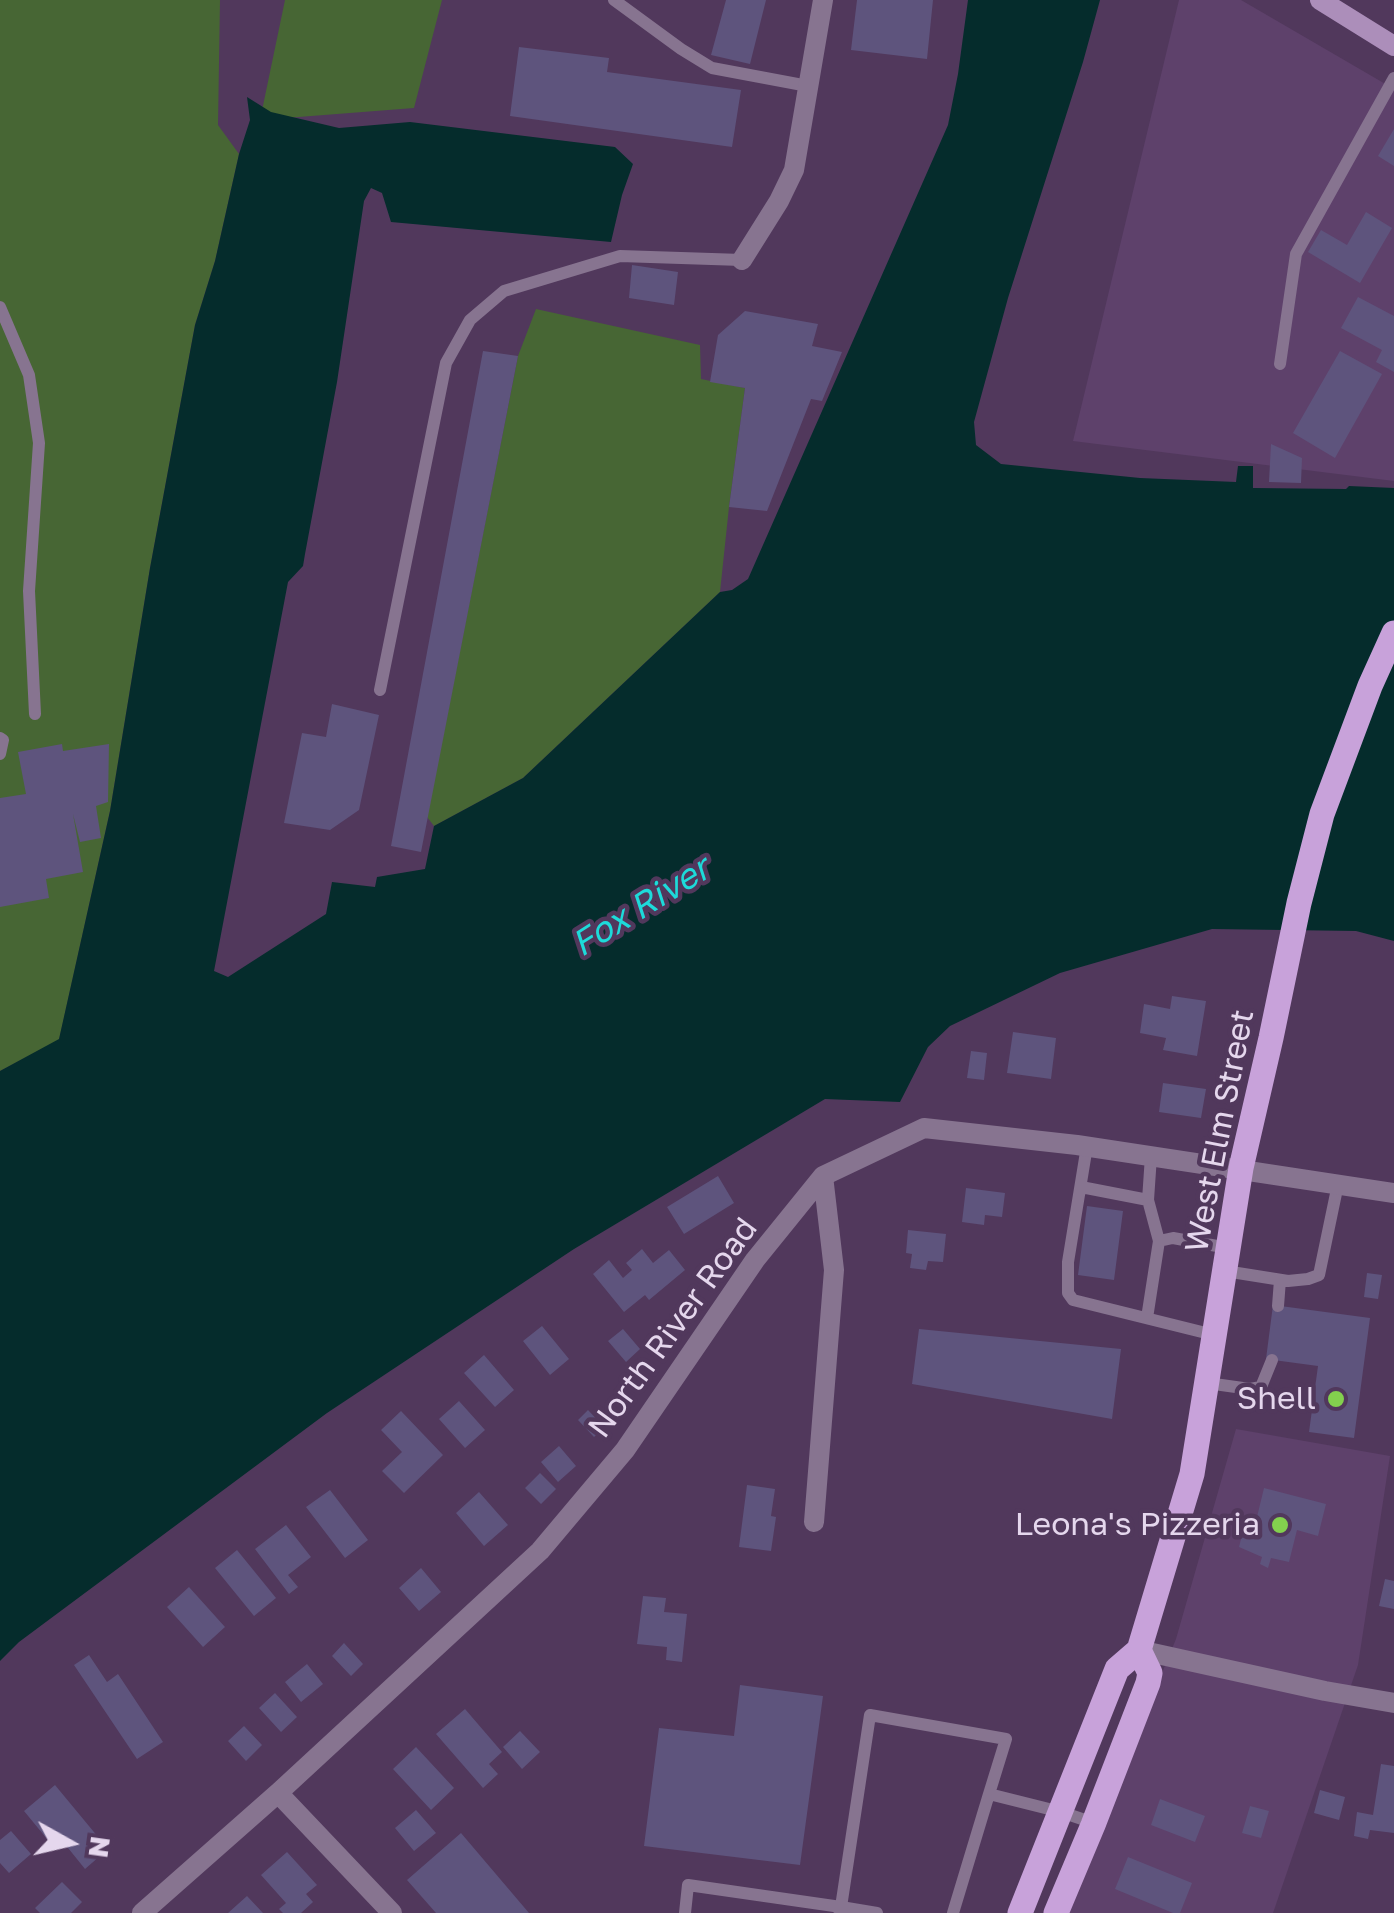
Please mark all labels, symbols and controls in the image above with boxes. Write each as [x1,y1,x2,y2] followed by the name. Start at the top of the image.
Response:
[564,848,718,966] water label: Fox River
[1178,1006,1262,1256] street label: West Elm Street
[580,1211,766,1445] street label: North River Road
[1237,1380,1316,1418] place label: Shell
[1325,1388,1347,1410] marker: Shell
[1015,1506,1260,1544] place label: Leona's Pizzeria
[1269,1514,1291,1536] marker: Leona's Pizzeria
[20,1793,120,1893] north arrow
[82,1834,118,1860] text: N

